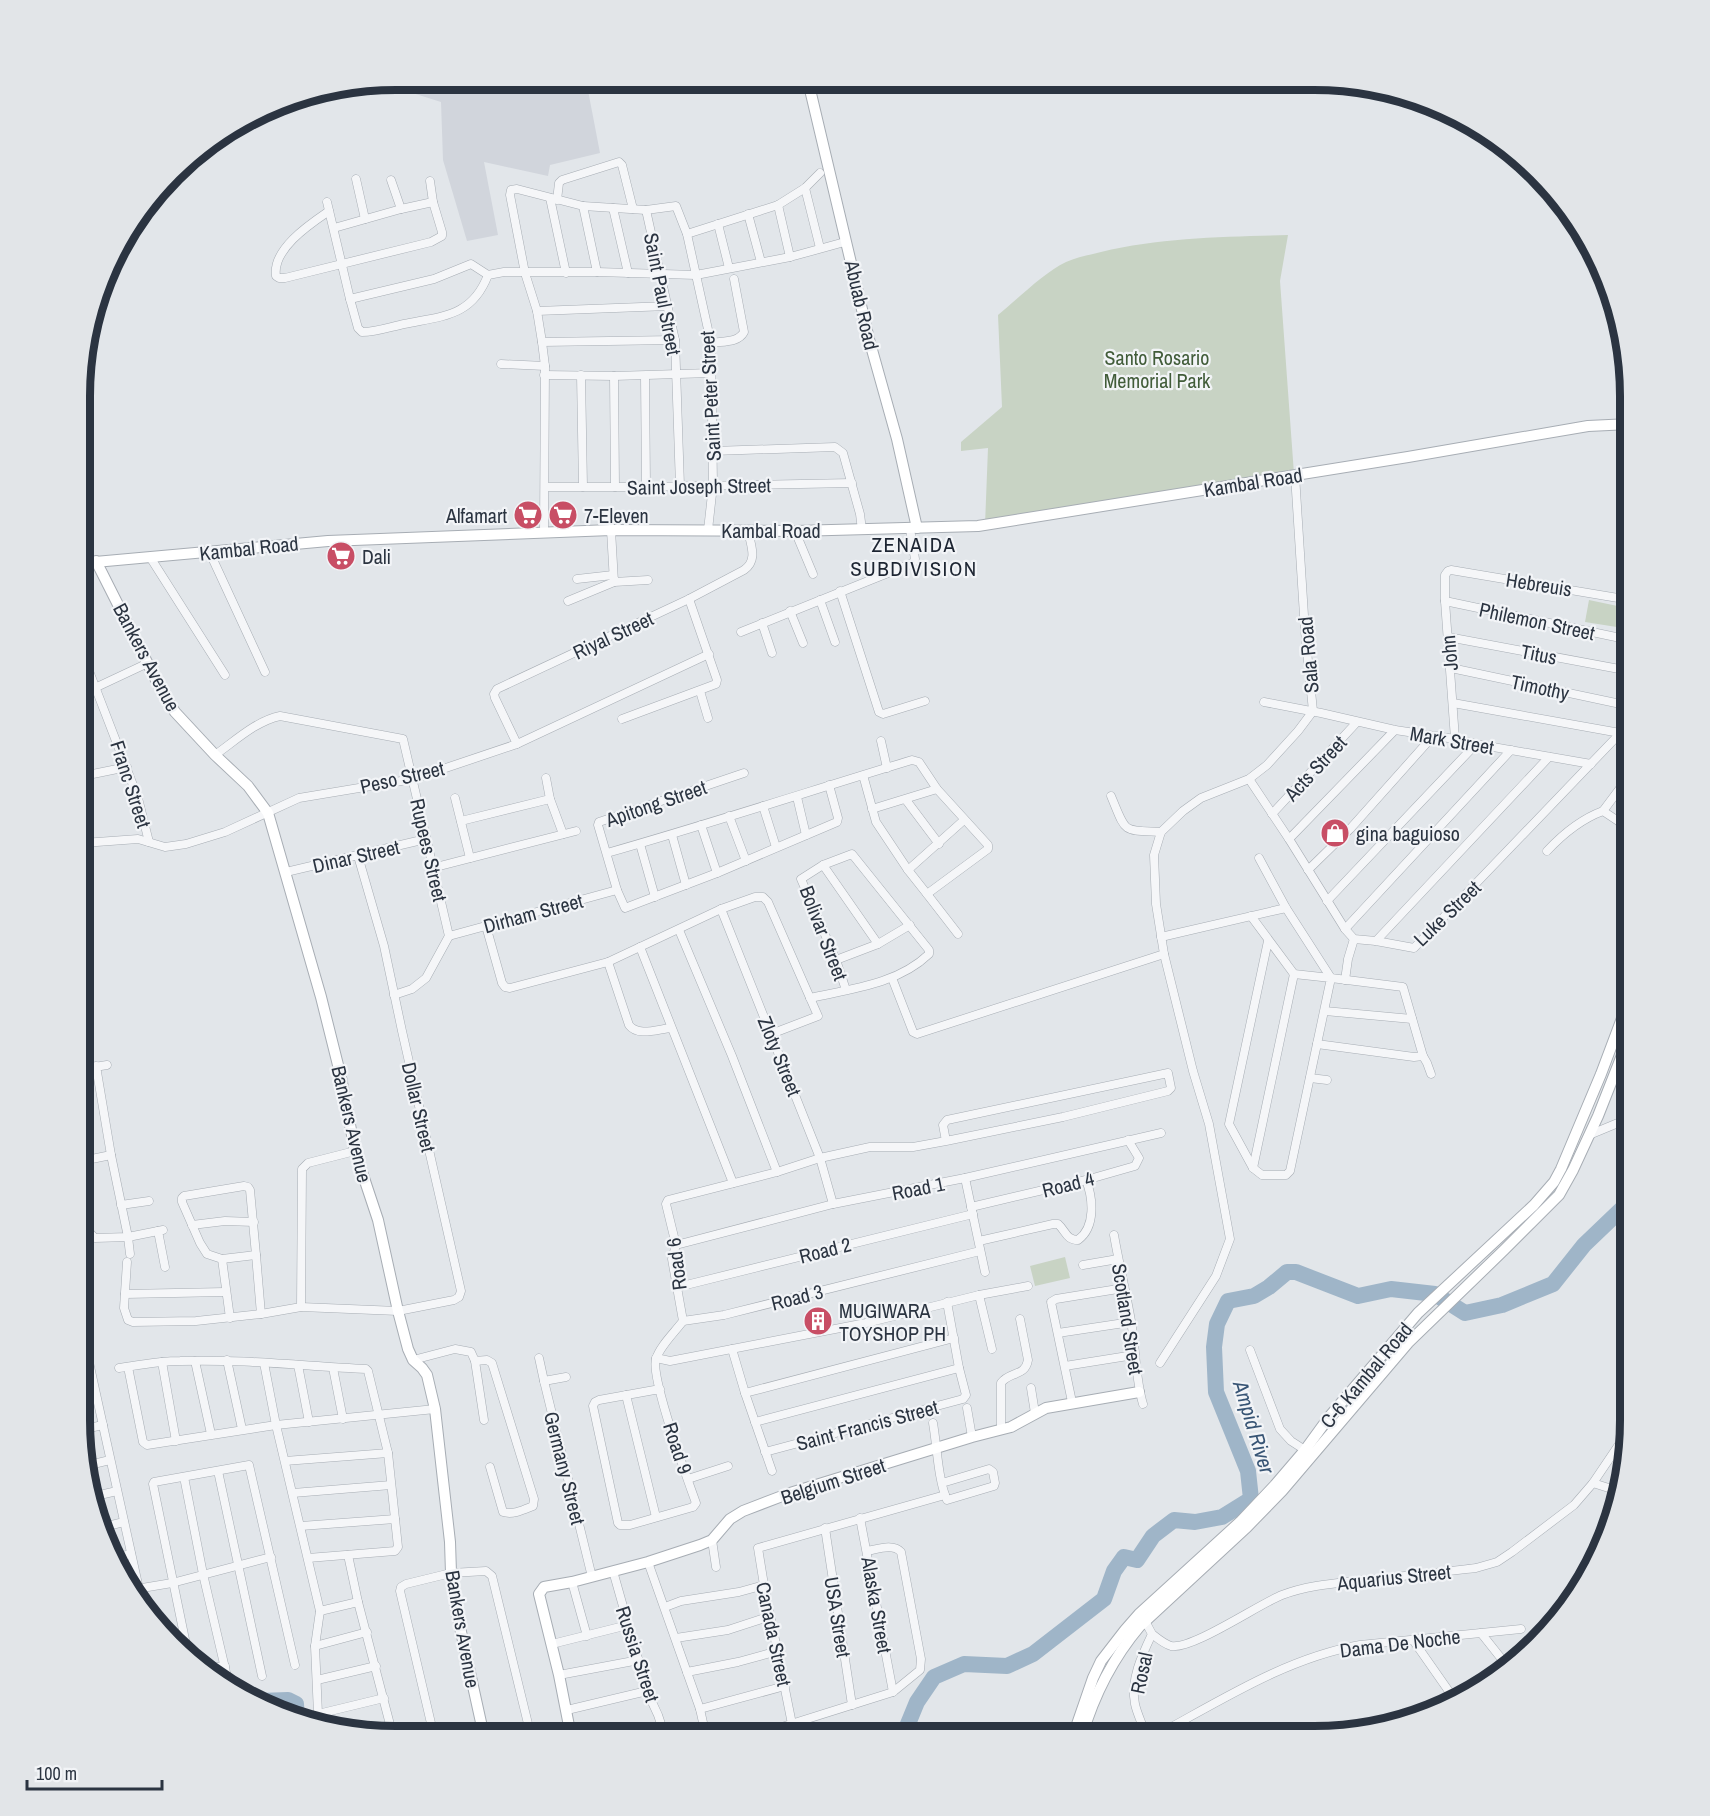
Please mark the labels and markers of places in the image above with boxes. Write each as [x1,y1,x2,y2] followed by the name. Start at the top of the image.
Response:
[512,499,544,531] supermarket icon: Alfamart
[547,499,579,531] supermarket icon: 7-Eleven
[445,502,507,529] place label: Alfamart
[584,502,649,529] place label: 7-Eleven
[325,540,357,572] supermarket icon: Dali
[362,543,391,570] place label: Dali
[1319,817,1351,849] shop icon: gina baguioso
[1356,820,1460,847] place label: gina baguioso
[839,1297,946,1347] place label: MUGIWARA TOYSHOP PH
[802,1305,834,1337] building icon: MUGIWARA TOYSHOP PH

